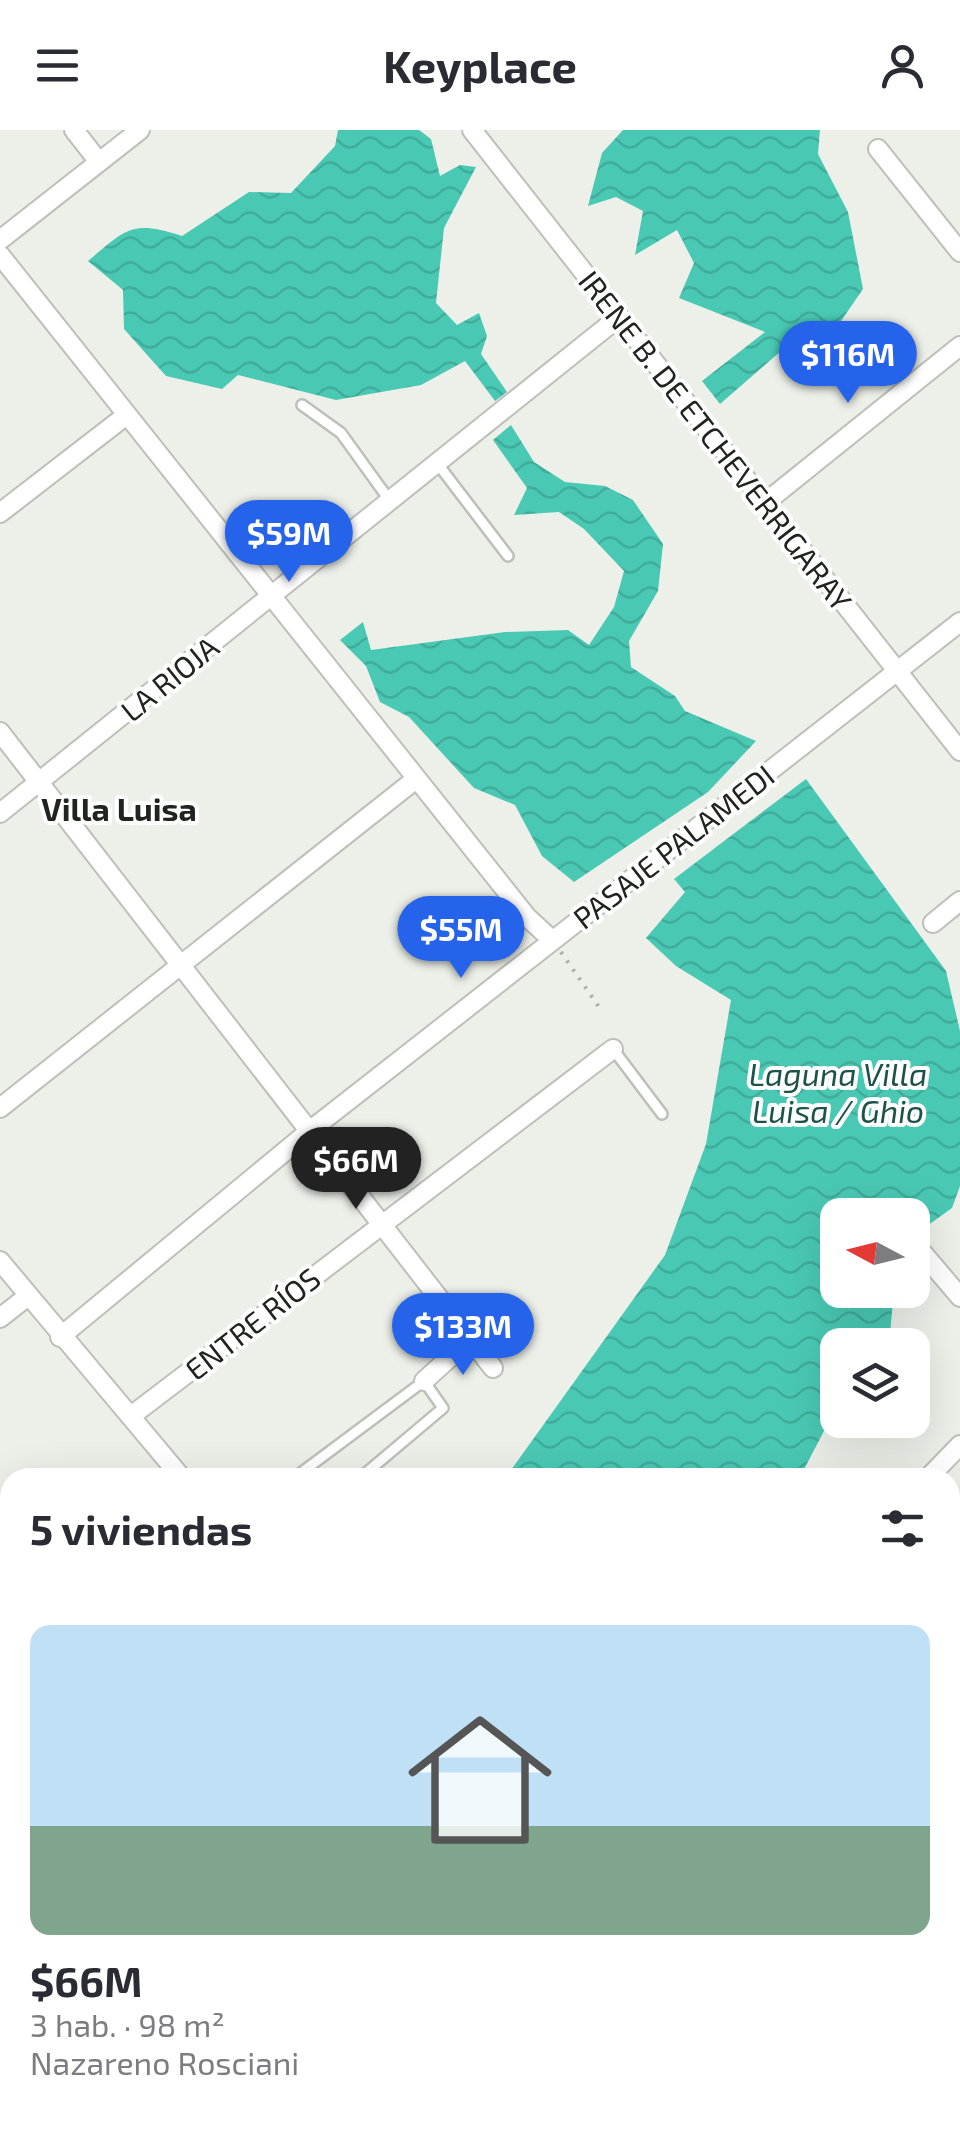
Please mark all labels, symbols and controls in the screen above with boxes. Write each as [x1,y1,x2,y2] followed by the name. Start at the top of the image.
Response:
[30,38,85,93] icon: menu
[383,38,577,92] text: Keyplace
[875,38,930,93] icon: person
[572,263,860,617] street label: IRENE B. DE ETCHEVERRIGARAY
[778,321,918,406] pin: $116M
[801,334,895,372] text: $116M
[230,500,348,585] pin: $59M
[247,513,331,551] text: $59M
[113,628,225,728] street label: LA RIOJA
[565,756,781,936] street label: PASAJE PALAMEDI
[41,789,197,827] district label: Villa Luisa
[402,896,520,981] pin: $55M
[419,909,503,947] text: $55M
[749,1054,927,1129] water label: Laguna Villa Luisa / Ghio
[297,1127,415,1212] pin: $66M
[313,1140,399,1178] text: $66M
[820,1198,930,1308] north arrow
[820,1198,930,1438] map controls
[178,1259,326,1387] street label: ENTRE RÍOS
[393,1293,533,1378] pin: $133M
[414,1306,512,1344] text: $133M
[820,1328,930,1438] button: layers
[875,1501,930,1556] icon: filters
[30,1503,252,1553] text: 5 viviendas
[390,1690,570,1870] icon: home
[30,1955,142,2005] text: $66M
[30,2005,225,2043] text: 3 hab. · 98 m²
[30,2043,299,2081] text: Nazareno Rosciani

